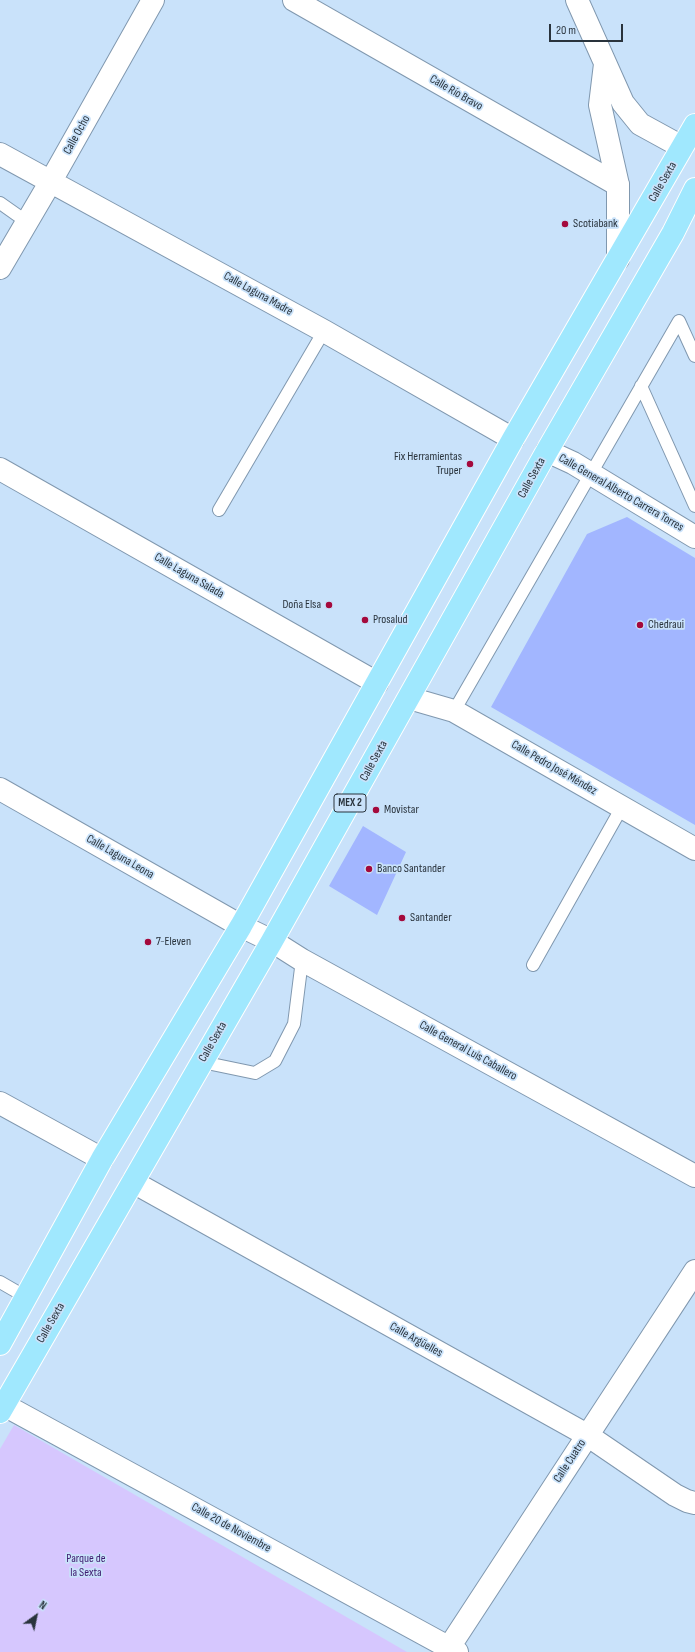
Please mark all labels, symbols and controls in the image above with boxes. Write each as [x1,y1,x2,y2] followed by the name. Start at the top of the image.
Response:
[551,16,625,42] scale bar
[556,23,576,38] text: 20 m
[427,72,485,114] street label: Calle Río Bravo
[60,113,94,157] street label: Calle Ocho
[646,159,680,205] street label: Calle Sexta
[573,217,618,231] place label: Scotiabank
[560,219,570,229] marker: Scotiabank
[221,269,295,319] street label: Calle Laguna Madre
[394,450,462,478] place label: Fix Herramientas Truper
[556,451,686,535] street label: Calle General Alberto Carrera Torres
[515,455,549,501] street label: Calle Sexta
[465,459,475,469] marker: Fix Herramientas Truper
[152,550,226,602] street label: Calle Laguna Salada
[282,598,321,612] place label: Doña Elsa
[324,600,334,610] marker: Doña Elsa
[373,613,407,627] place label: Prosalud
[360,615,370,625] marker: Prosalud
[648,618,684,632] place label: Chedraui
[635,620,645,630] marker: Chedraui
[357,738,391,784] street label: Calle Sexta
[509,738,599,798] street label: Calle Pedro José Méndez
[334,794,366,812] road number: MEX 2
[384,803,419,817] place label: Movistar
[371,805,381,815] marker: Movistar
[84,832,156,882] street label: Calle Laguna Leona
[377,862,445,876] place label: Banco Santander
[364,864,374,874] marker: Banco Santander
[410,911,452,925] place label: Santander
[397,913,407,923] marker: Santander
[156,935,191,949] place label: 7-Eleven
[143,937,153,947] marker: 7-Eleven
[417,1018,519,1084] street label: Calle General Luis Caballero
[196,1019,230,1065] street label: Calle Sexta
[34,1300,68,1346] street label: Calle Sexta
[387,1320,445,1360] street label: Calle Argüelles
[551,1437,589,1485] street label: Calle Cuatro
[189,1500,273,1556] street label: Calle 20 de Noviembre
[66,1552,106,1580] park label: Parque de la Sexta
[16,1596,56,1636] north arrow
[37,1598,49,1613] text: N

